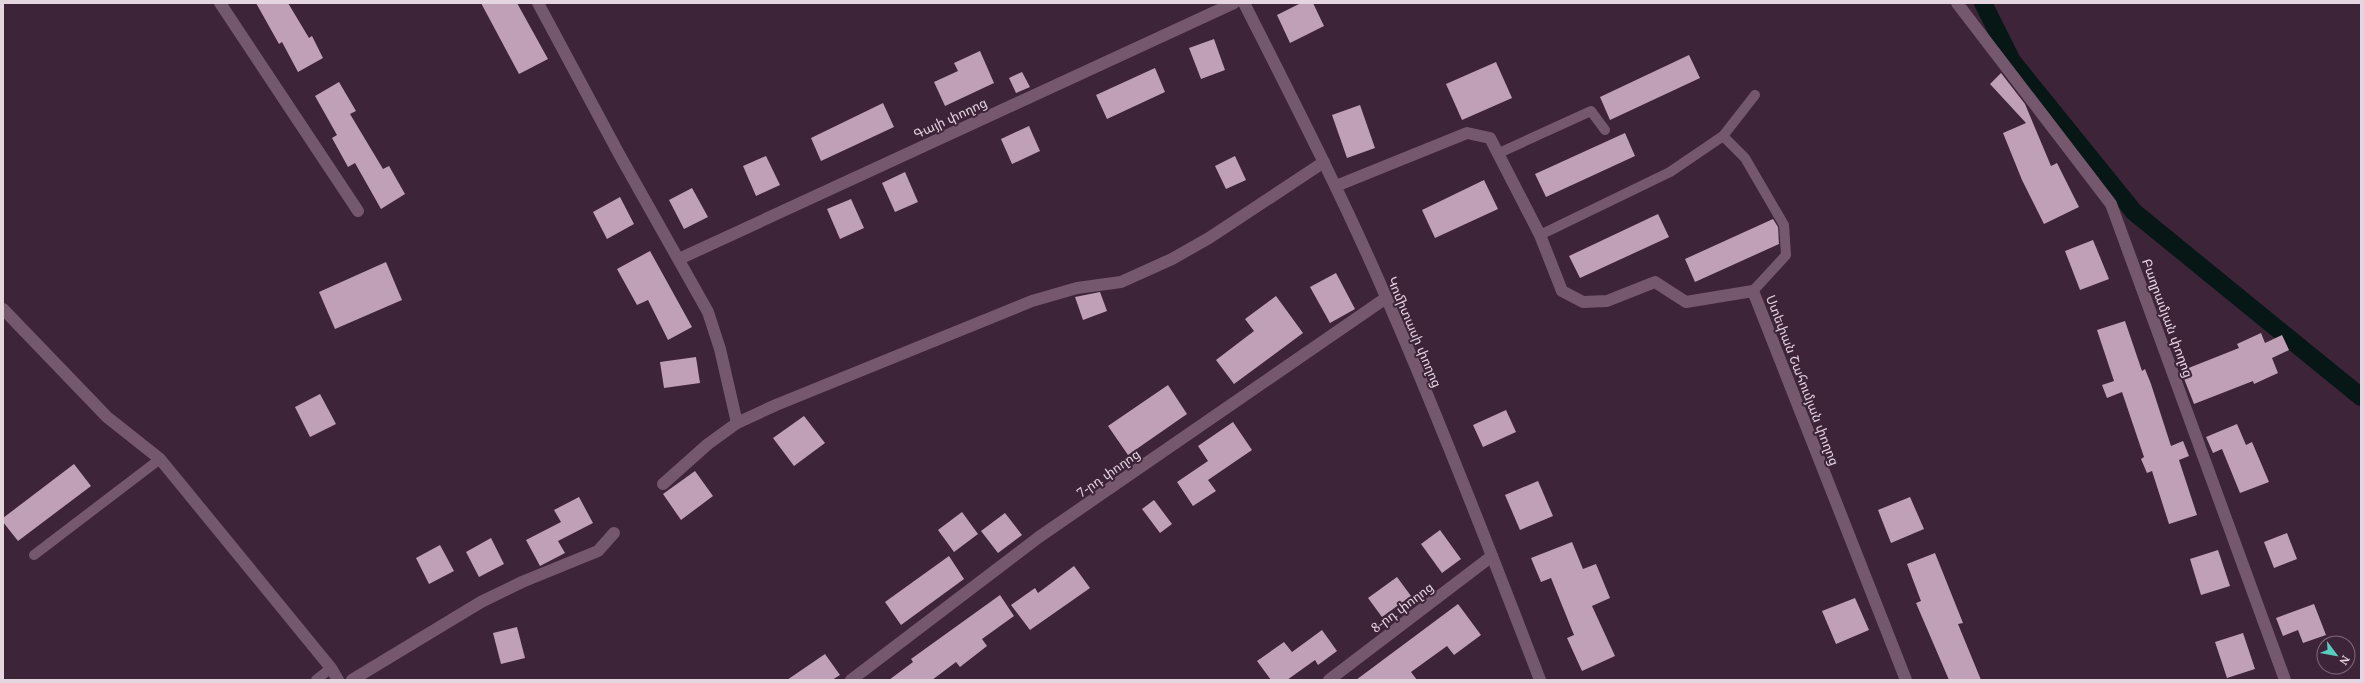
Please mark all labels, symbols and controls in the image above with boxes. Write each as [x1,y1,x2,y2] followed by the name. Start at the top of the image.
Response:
[910,93,990,143] street label: Գայի փողոց
[2138,256,2198,380] street label: Բաղրամյան փողոց
[1384,274,1446,390] street label: Կոմիտասի փողոց
[1762,292,1844,468] street label: Ստեփան Շահումյան փողոց
[1073,445,1143,501] street label: 7-րդ փողոց
[1367,578,1437,636] street label: 8-րդ փողոց
[2316,635,2356,675] north arrow
[2336,653,2354,668] text: N

